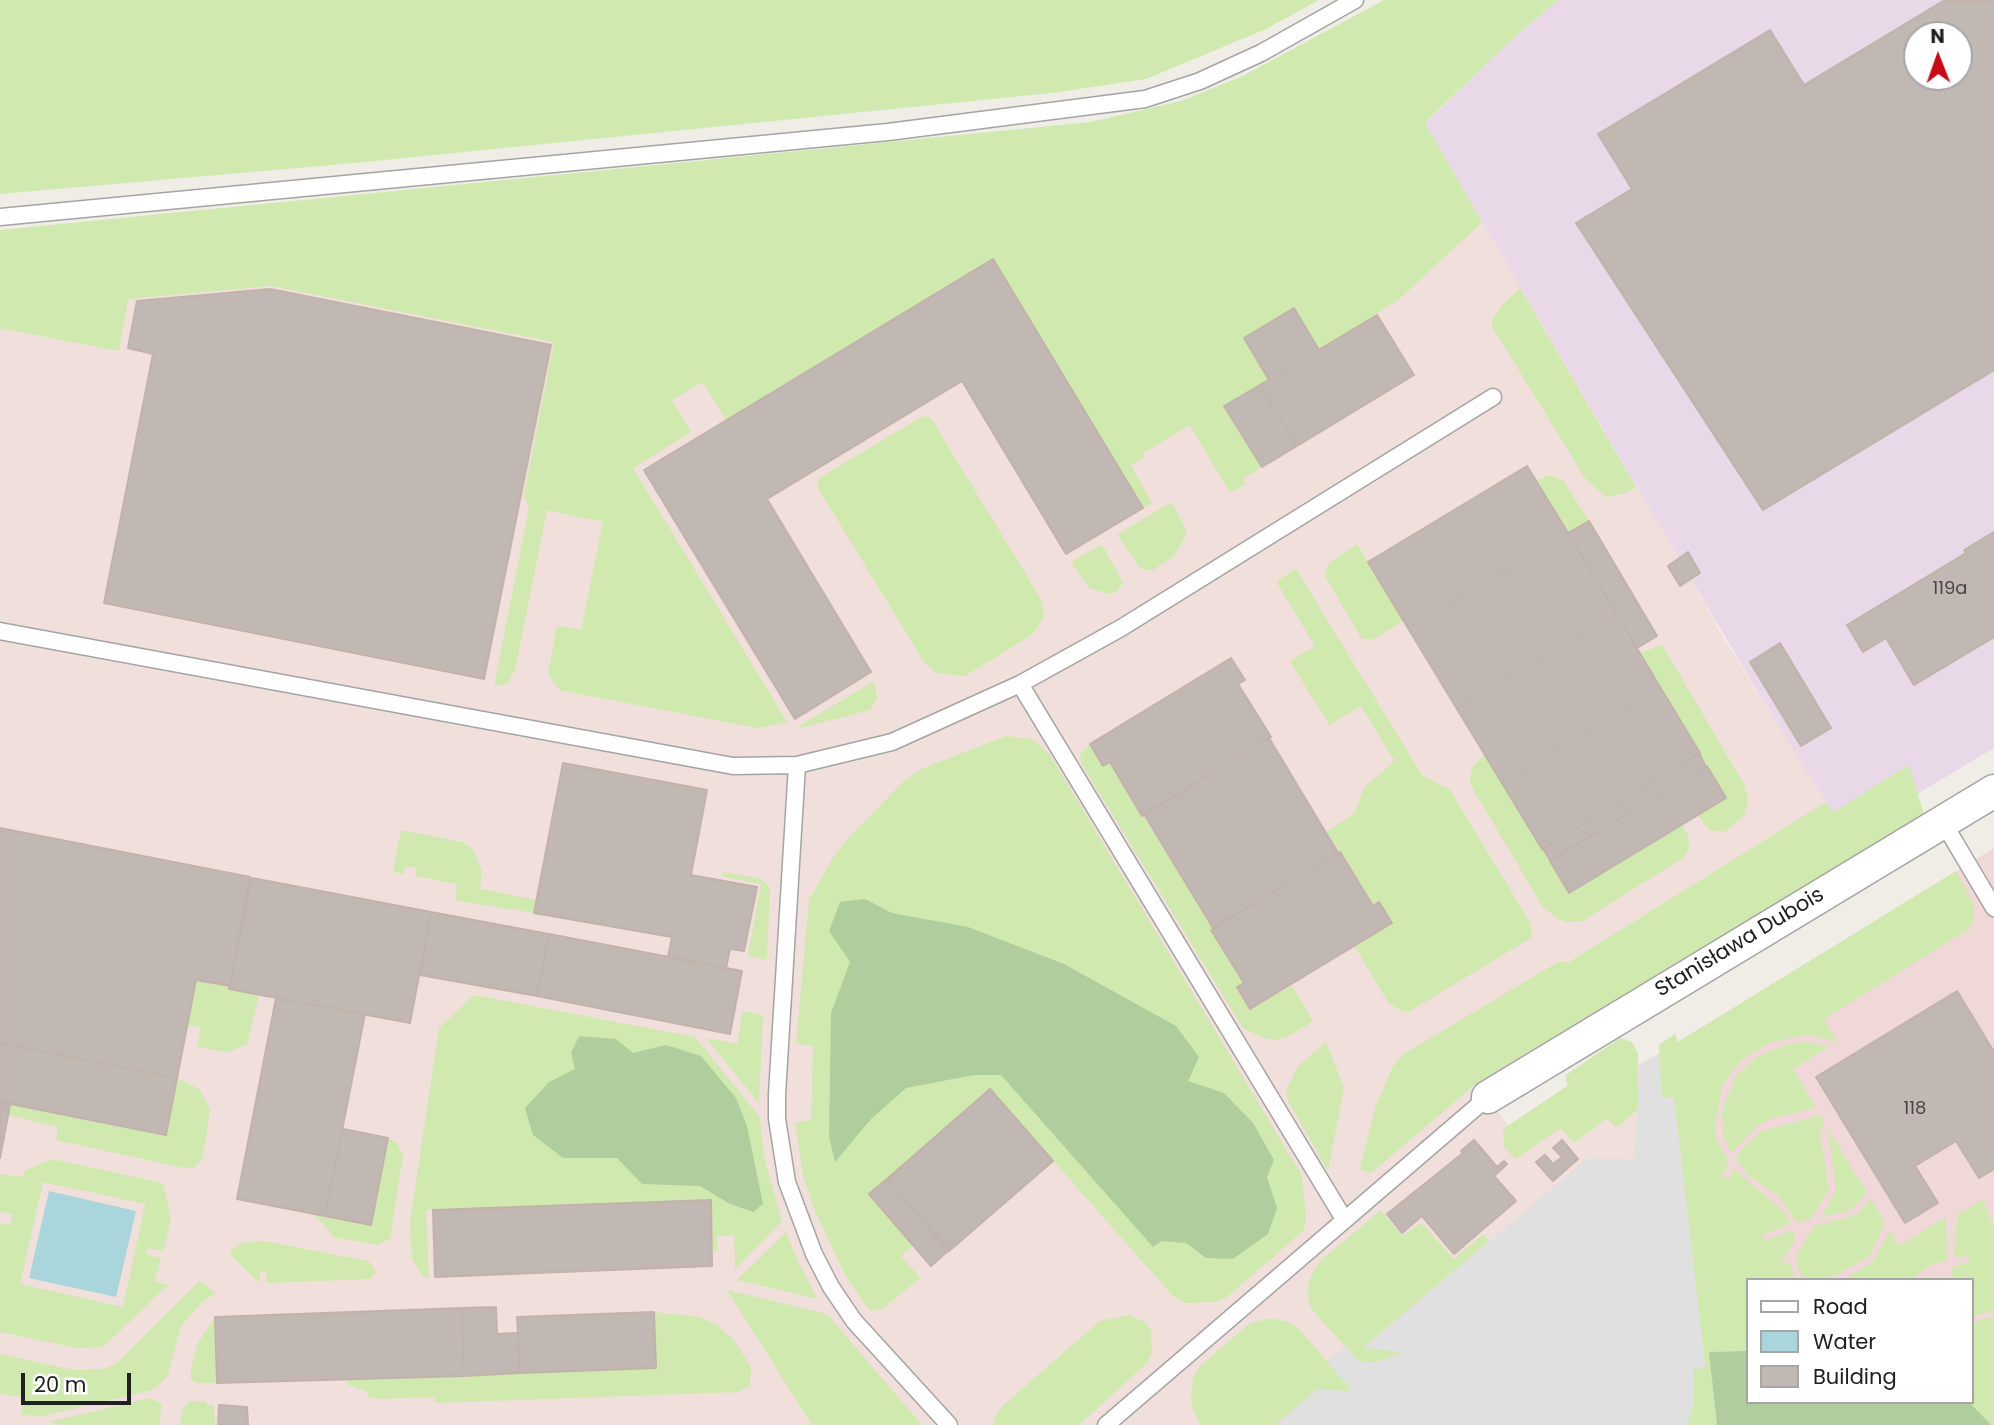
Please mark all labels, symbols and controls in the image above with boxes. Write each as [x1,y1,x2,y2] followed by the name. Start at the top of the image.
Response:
[1903,21,1973,91] north arrow
[1930,23,1945,50] text: N
[1932,578,1968,600] house number: 119a
[1651,883,1829,1003] street label: Stanisława Dubois
[1904,1098,1926,1120] house number: 118
[1745,1278,1973,1404] legend
[1813,1292,1868,1321] text: Road
[1813,1327,1876,1356] text: Water
[24,1358,135,1402] scale bar
[1813,1362,1897,1391] text: Building
[34,1370,87,1399] text: 20 m

